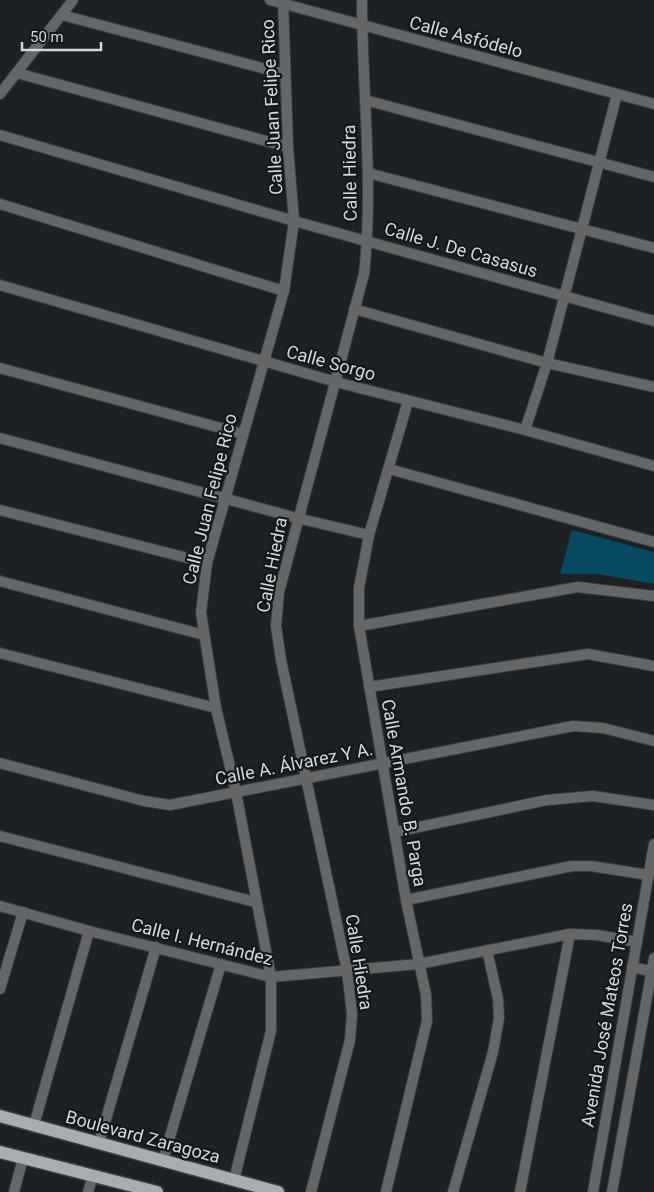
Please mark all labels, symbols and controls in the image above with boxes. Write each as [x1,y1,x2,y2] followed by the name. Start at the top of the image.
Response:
[407,11,525,62] street label: Calle Asfódelo
[256,19,287,195] street label: Calle Juan Felipe Rico
[22,20,101,52] scale bar
[30,28,64,46] text: 50 m
[338,124,361,222] street label: Calle Hiedra
[382,218,540,281] street label: Calle J. De Casasus
[284,341,378,385] street label: Calle Sorgo
[178,411,241,587] street label: Calle Juan Felipe Rico
[252,515,291,614] street label: Calle Hiedra
[378,698,431,888] street label: Calle Armando B. Parga
[213,738,375,789] street label: Calle A. Álvarez Y A.
[576,901,637,1129] street label: Avenida José Mateos Torres
[342,913,377,1011] street label: Calle Hiedra
[129,914,275,969] street label: Calle I. Hernández
[64,1106,223,1167] street label: Boulevard Zaragoza

